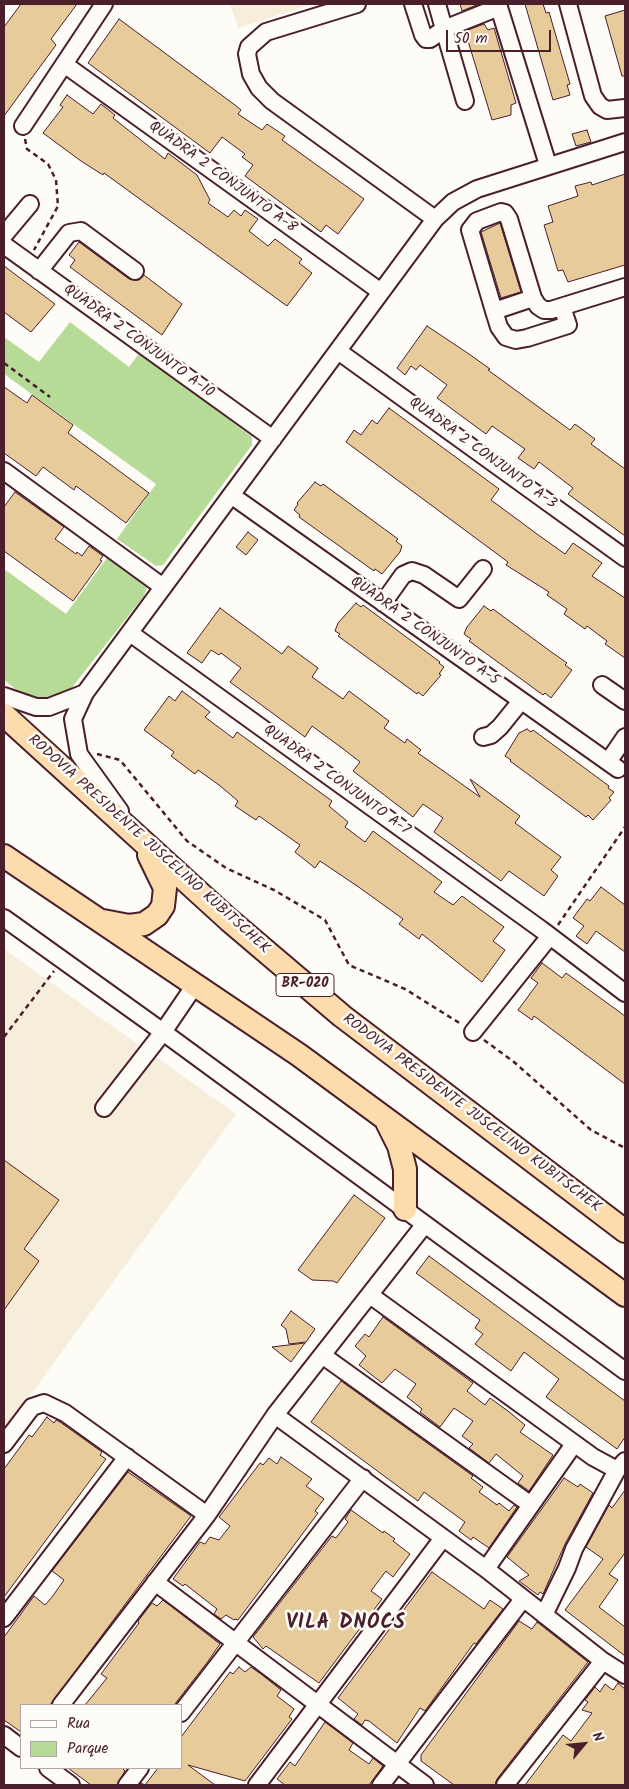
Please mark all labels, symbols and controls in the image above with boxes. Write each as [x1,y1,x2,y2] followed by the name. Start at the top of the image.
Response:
[449,20,554,52] scale bar
[454,27,488,51] text: 50 m
[144,118,300,238] street label: QUADRA 2 CONJUNTO A-8
[59,281,217,403] street label: QUADRA 2 CONJUNTO A-10
[405,394,559,514] street label: QUADRA 2 CONJUNTO A-3
[346,574,502,690] street label: QUADRA 2 CONJUNTO A-5
[259,722,413,840] street label: QUADRA 2 CONJUNTO A-7
[23,732,273,958] street label: RODOVIA PRESIDENTE JUSCELINO KUBITSCHEK
[276,974,334,996] road number: BR-020
[338,1011,604,1217] street label: RODOVIA PRESIDENTE JUSCELINO KUBITSCHEK
[285,1613,407,1637] district label: VILA DNOCS
[20,1704,182,1769] legend
[67,1712,90,1736] text: Rua
[559,1719,609,1769] north arrow
[585,1728,609,1746] text: N
[67,1737,108,1761] text: Parque

